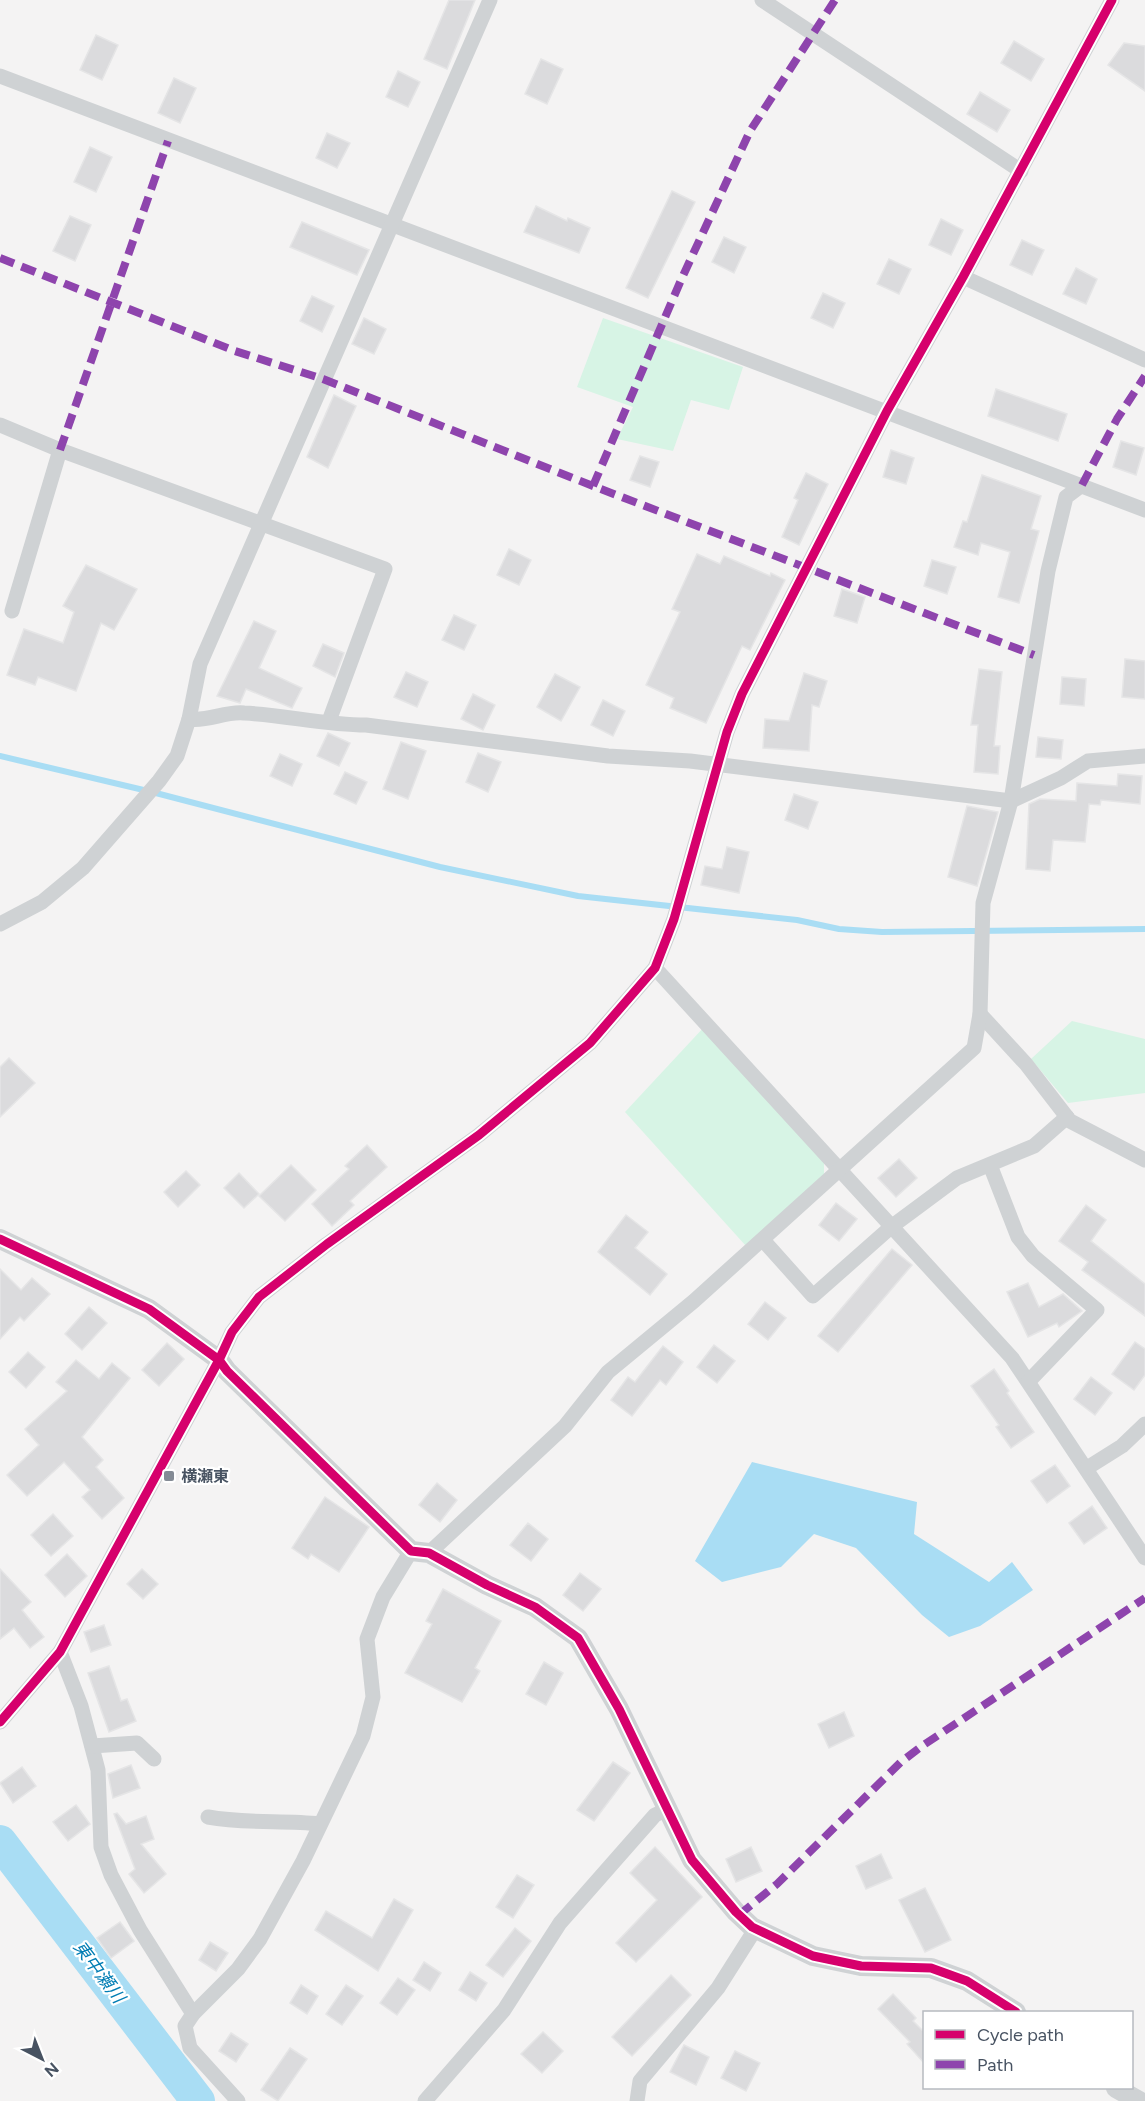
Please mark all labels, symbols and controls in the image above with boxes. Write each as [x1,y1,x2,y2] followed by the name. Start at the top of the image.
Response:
[181,1467,229,1486] place label: 横瀬東
[162,1469,176,1483] marker: 横瀬東
[69,1937,131,2009] water label: 東中瀬川
[923,2011,1133,2089] legend
[977,2024,1064,2046] text: Cycle path
[12,2029,72,2089] north arrow
[977,2054,1013,2076] text: Path
[41,2059,63,2081] text: N

